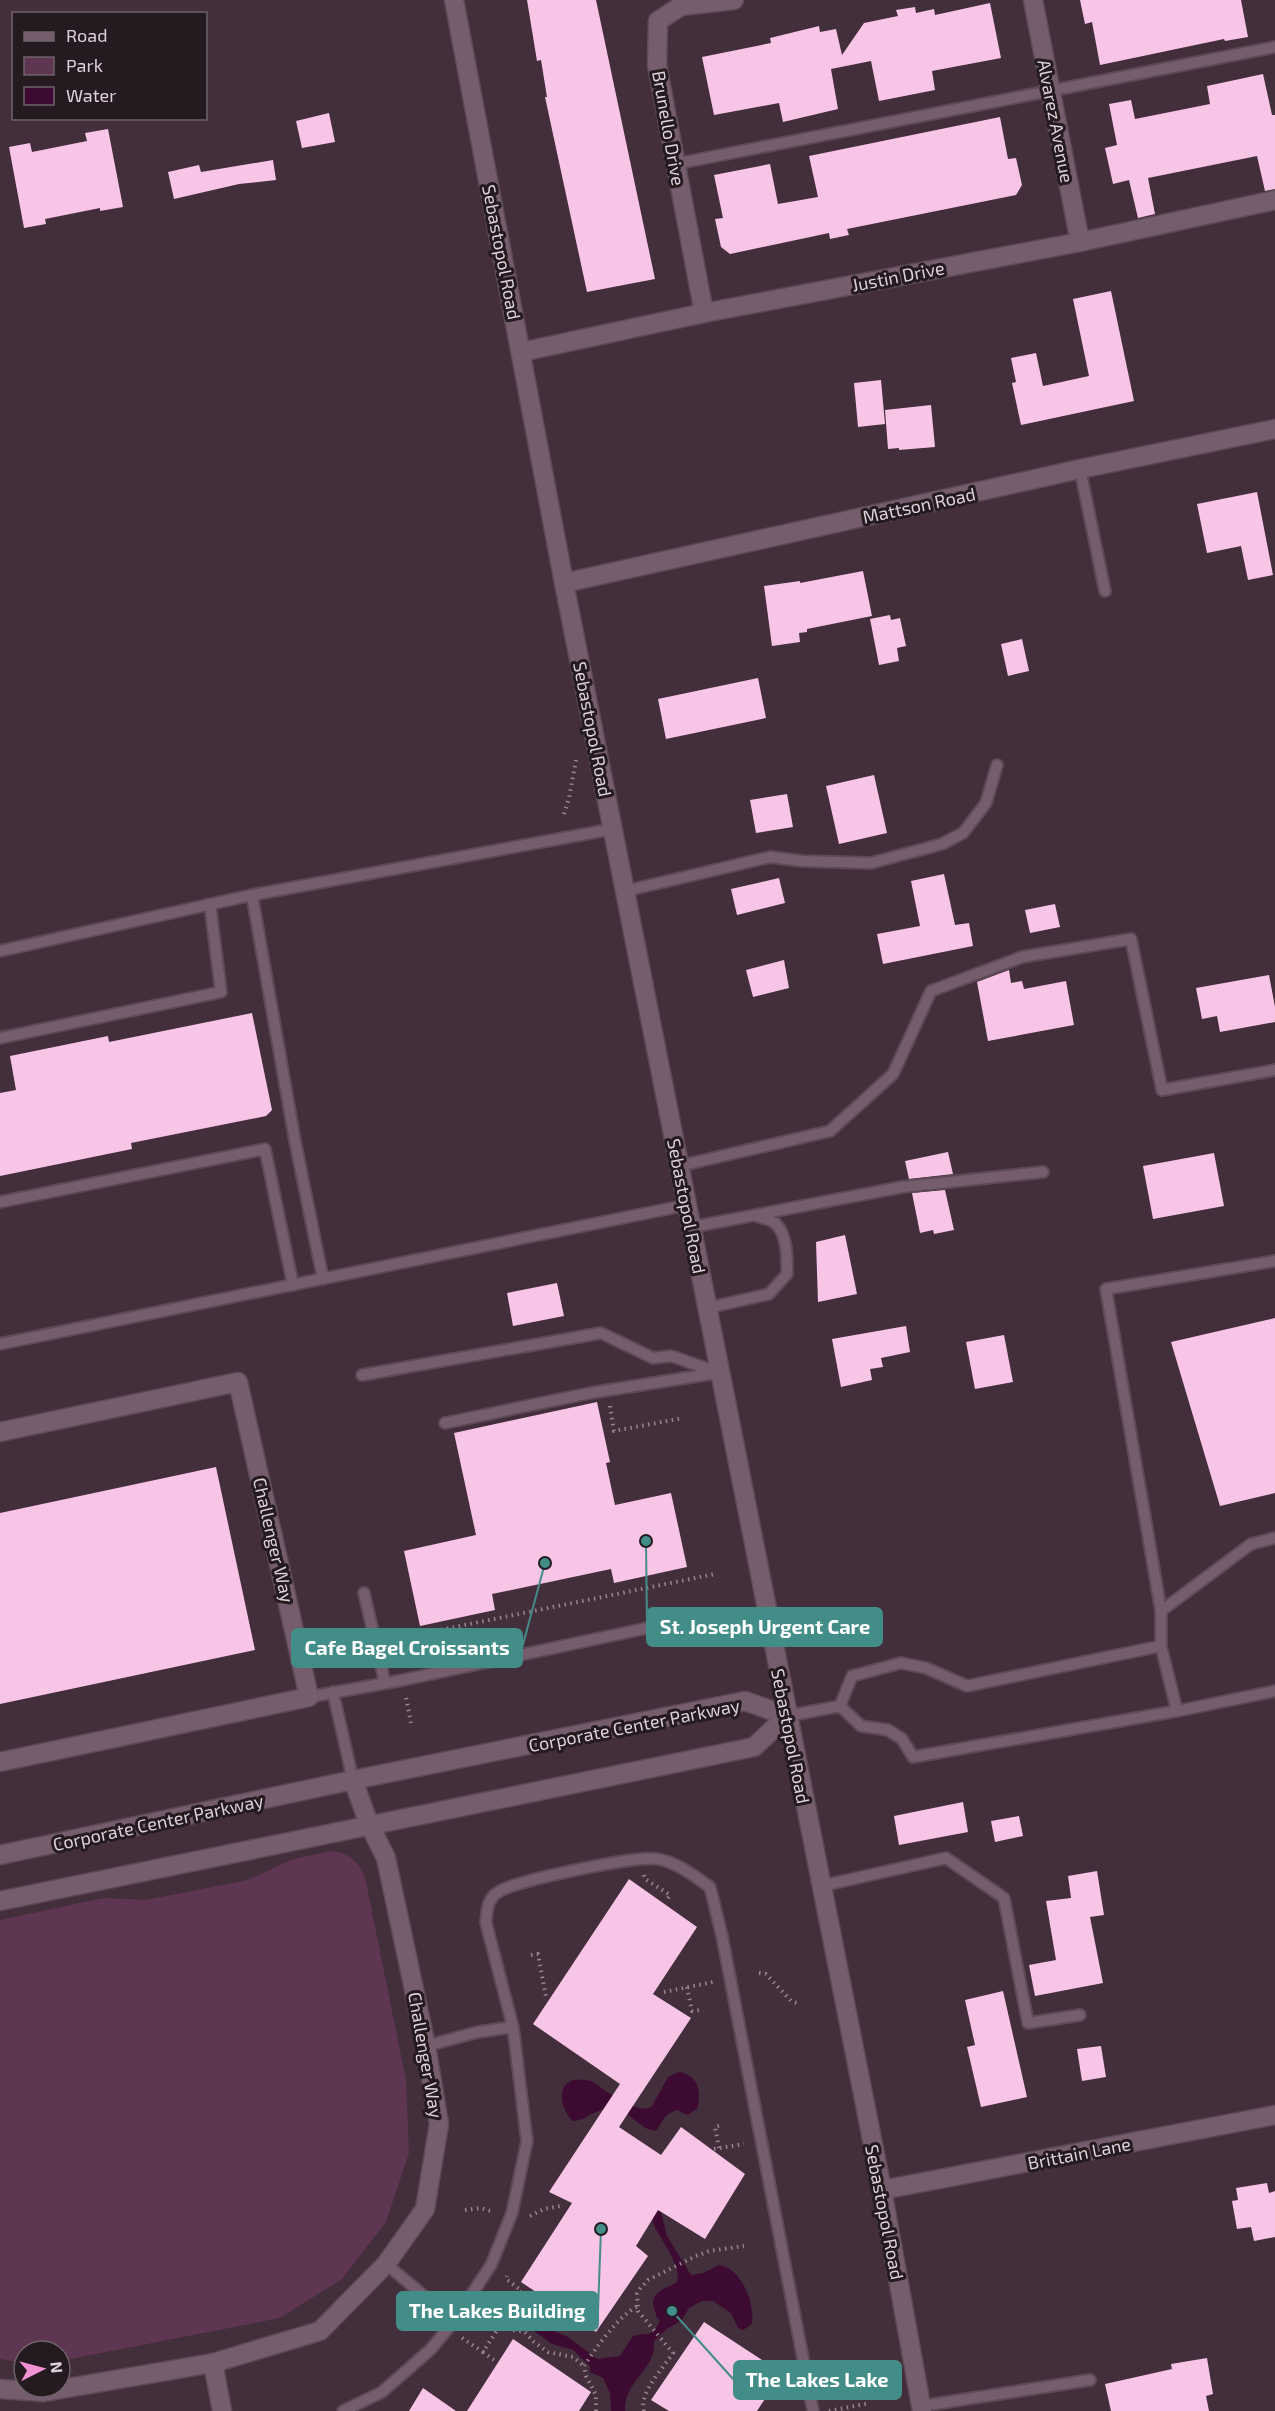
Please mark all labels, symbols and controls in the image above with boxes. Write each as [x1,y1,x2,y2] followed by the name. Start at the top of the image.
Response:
[12,12,207,120] legend
[66,24,107,46] text: Road
[66,54,103,76] text: Park
[1033,57,1079,185] street label: Alvarez Avenue
[648,69,690,187] street label: Brunello Drive
[66,84,116,106] text: Water
[478,183,526,321] street label: Sebastopol Road
[850,256,946,296] street label: Justin Drive
[861,482,977,528] street label: Mattson Road
[569,660,617,798] street label: Sebastopol Road
[663,1137,711,1275] street label: Sebastopol Road
[249,1475,299,1605] street label: Challenger Way
[647,1608,882,1646] callout: St. Joseph Urgent Care
[660,1614,870,1638] text: St. Joseph Urgent Care
[292,1629,522,1667] callout: Cafe Bagel Croissants
[304,1635,510,1659] text: Cafe Bagel Croissants
[767,1667,815,1805] street label: Sebastopol Road
[526,1694,742,1756] street label: Corporate Center Parkway
[51,1789,266,1855] street label: Corporate Center Parkway
[404,1990,448,2120] street label: Challenger Way
[1026,2132,1132,2174] street label: Brittain Lane
[861,2143,909,2281] street label: Sebastopol Road
[397,2292,598,2330] callout: The Lakes Building
[409,2298,586,2322] text: The Lakes Building
[12,2339,72,2399] north arrow
[47,2361,67,2374] text: N
[734,2361,901,2399] callout: The Lakes Lake
[745,2367,889,2391] text: The Lakes Lake

